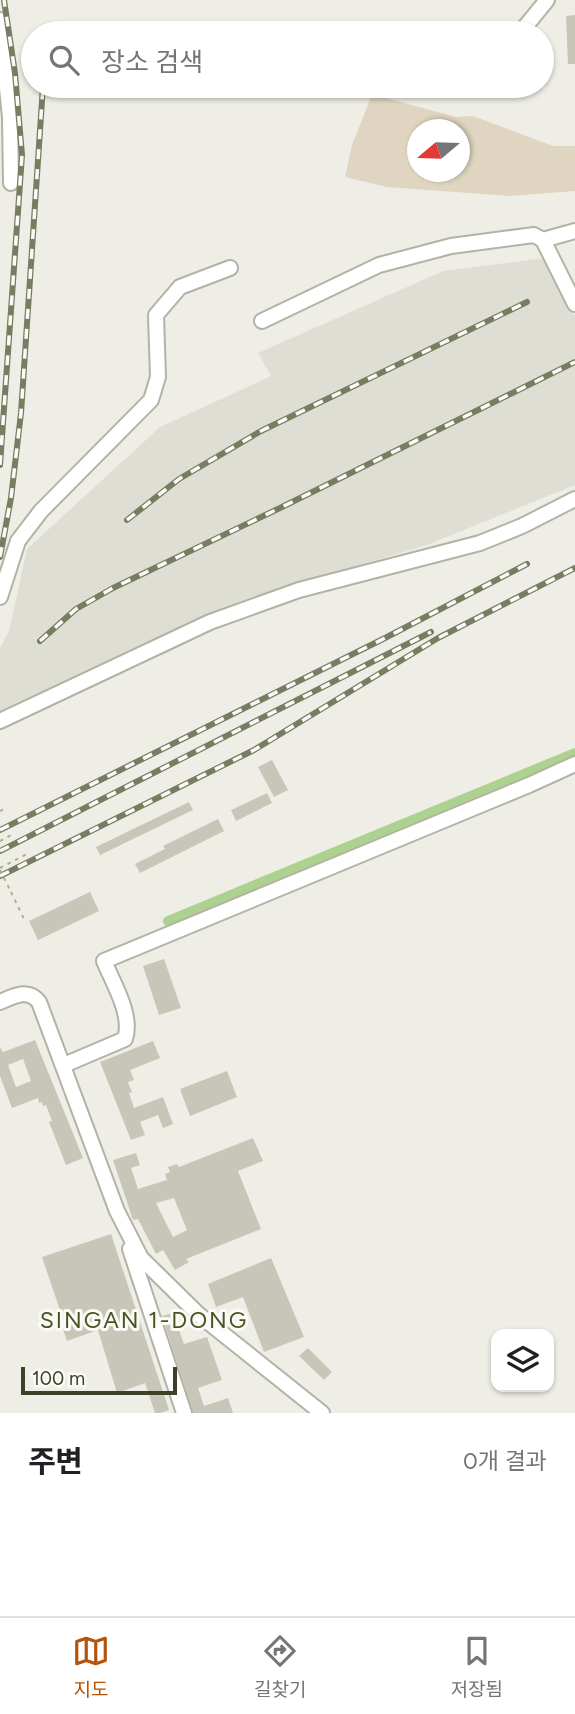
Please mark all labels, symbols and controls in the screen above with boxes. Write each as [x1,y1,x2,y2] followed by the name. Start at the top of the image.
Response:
[21,21,554,98] search box
[45,41,83,79] icon: search
[101,46,203,78] text: 장소 검색
[407,119,470,182] north arrow
[40,1306,248,1334] district label: SINGAN 1-DONG
[491,1329,554,1392] map controls
[491,1329,554,1392] button: layers
[21,1364,177,1396] scale bar
[32,1367,85,1390] text: 100 m
[28,1443,83,1480] text: 주변
[463,1447,547,1475] text: 0개 결과
[72,1632,110,1701] tab: 지도
[254,1632,307,1701] tab: 길찾기
[451,1632,503,1701] tab: 저장됨

